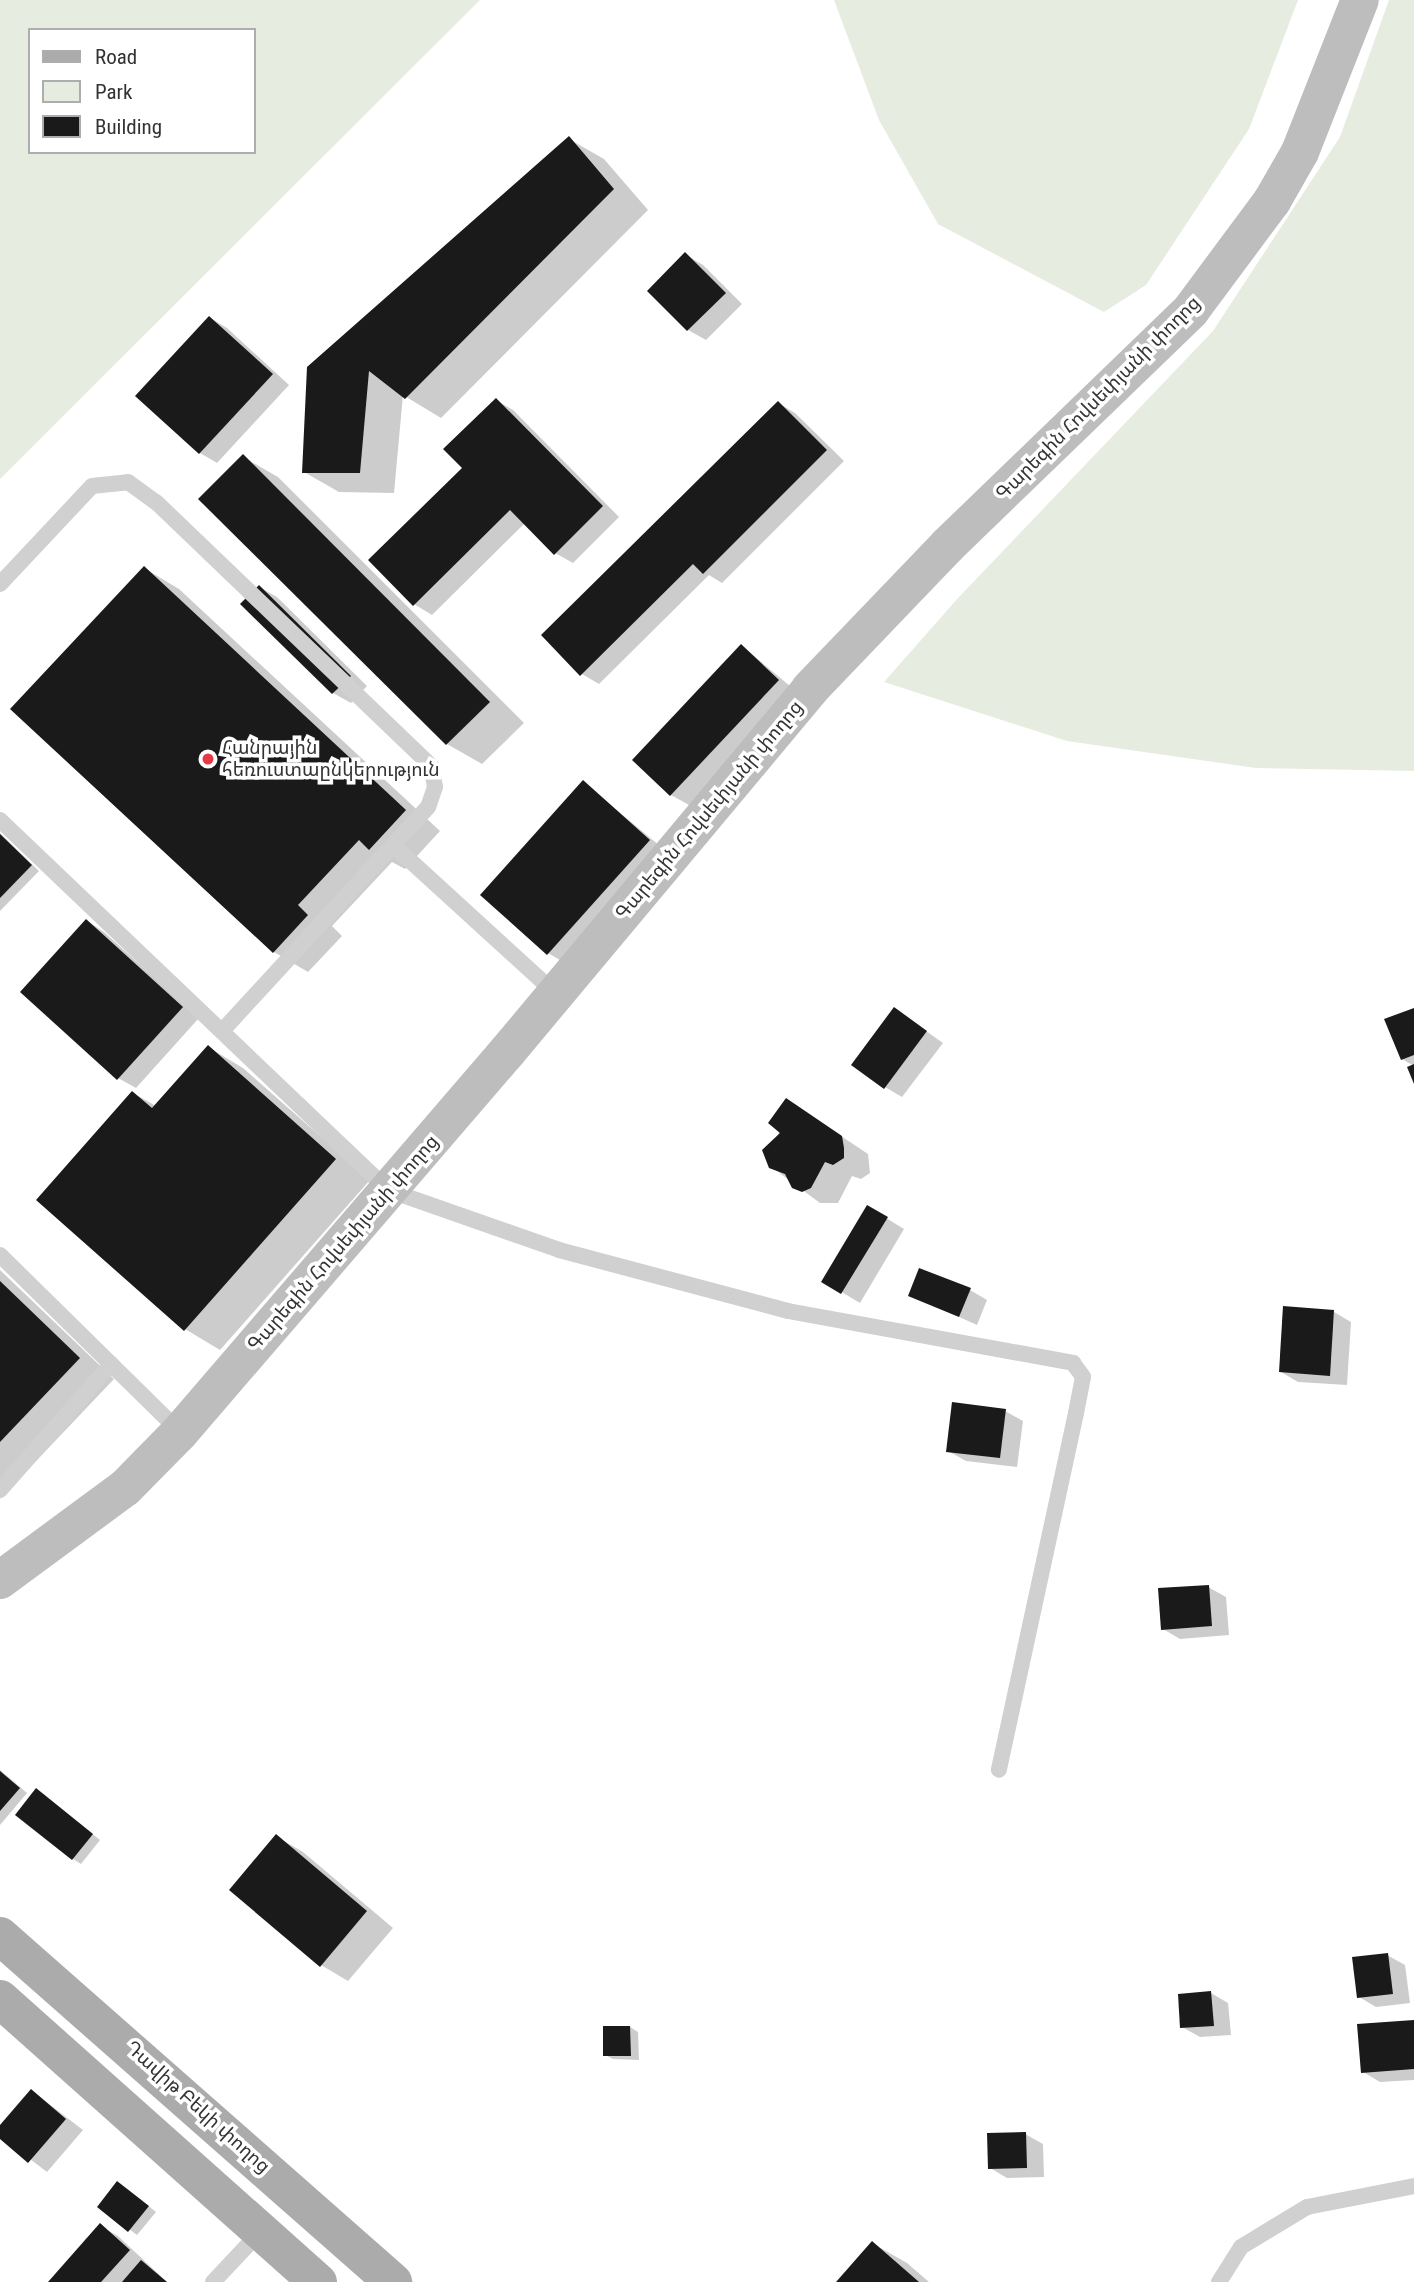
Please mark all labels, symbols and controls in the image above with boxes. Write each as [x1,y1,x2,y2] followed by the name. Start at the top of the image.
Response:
[28,28,256,154] legend
[95,45,137,69] text: Road
[95,80,132,104] text: Park
[95,115,162,139] text: Building
[991,291,1205,505] street label: Գարեգին Հովսեփյանի փողոց
[611,696,807,924] street label: Գարեգին Հովսեփյանի փողոց
[222,737,440,781] place label: Հանրային հեռուստաընկերություն
[200,751,216,767] marker: Հանրային հեռուստաընկերություն
[243,1130,443,1356] street label: Գարեգին Հովսեփյանի փողոց
[121,2036,275,2178] street label: Դավիթ Բեկի փողոց

